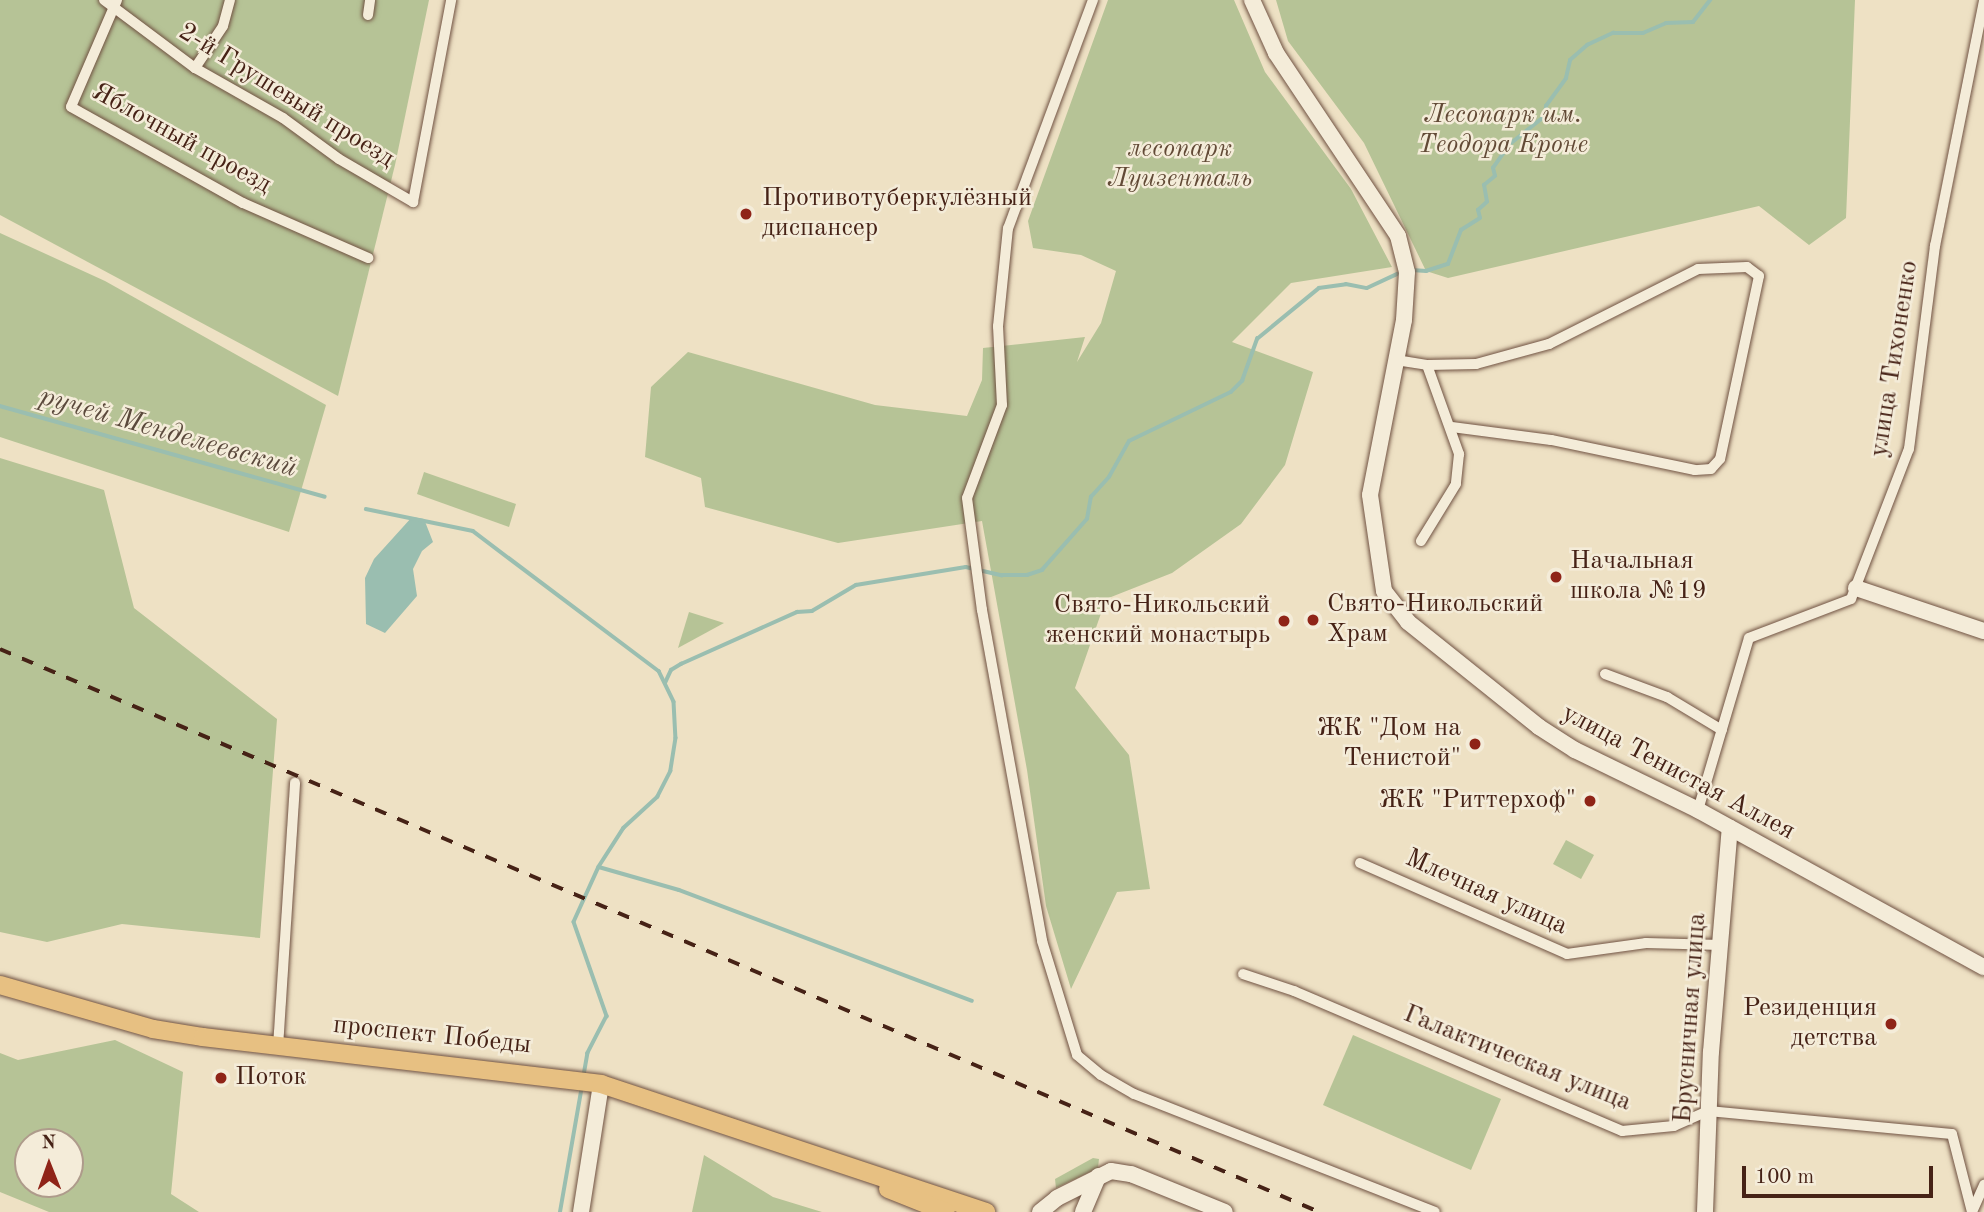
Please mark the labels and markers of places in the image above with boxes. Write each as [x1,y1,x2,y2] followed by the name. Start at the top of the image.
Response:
[762,183,1032,244] place label: Противотуберкулёзный диспансер
[736,204,756,224] marker: Противотуберкулёзный диспансер
[1570,546,1707,608] place label: Начальная школа №19
[1548,569,1564,585] marker: Начальная школа №19
[1327,589,1543,650] place label: Свято-Никольский Храм
[1046,590,1270,652] place label: Свято-Никольский женский монастырь
[1305,612,1321,628] marker: Свято-Никольский Храм
[1276,613,1292,629] marker: Свято-Никольский женский монастырь
[1317,713,1461,774] place label: ЖК "Дом на Тенистой"
[1467,736,1483,752] marker: ЖК "Дом на Тенистой"
[1379,785,1576,817] place label: ЖК "Риттерхоф"
[1582,793,1598,809] marker: ЖК "Риттерхоф"
[1743,993,1877,1054] place label: Резиденция детства
[1883,1016,1899,1032] marker: Резиденция детства
[235,1062,307,1094] place label: Поток
[213,1070,229,1086] marker: Поток

